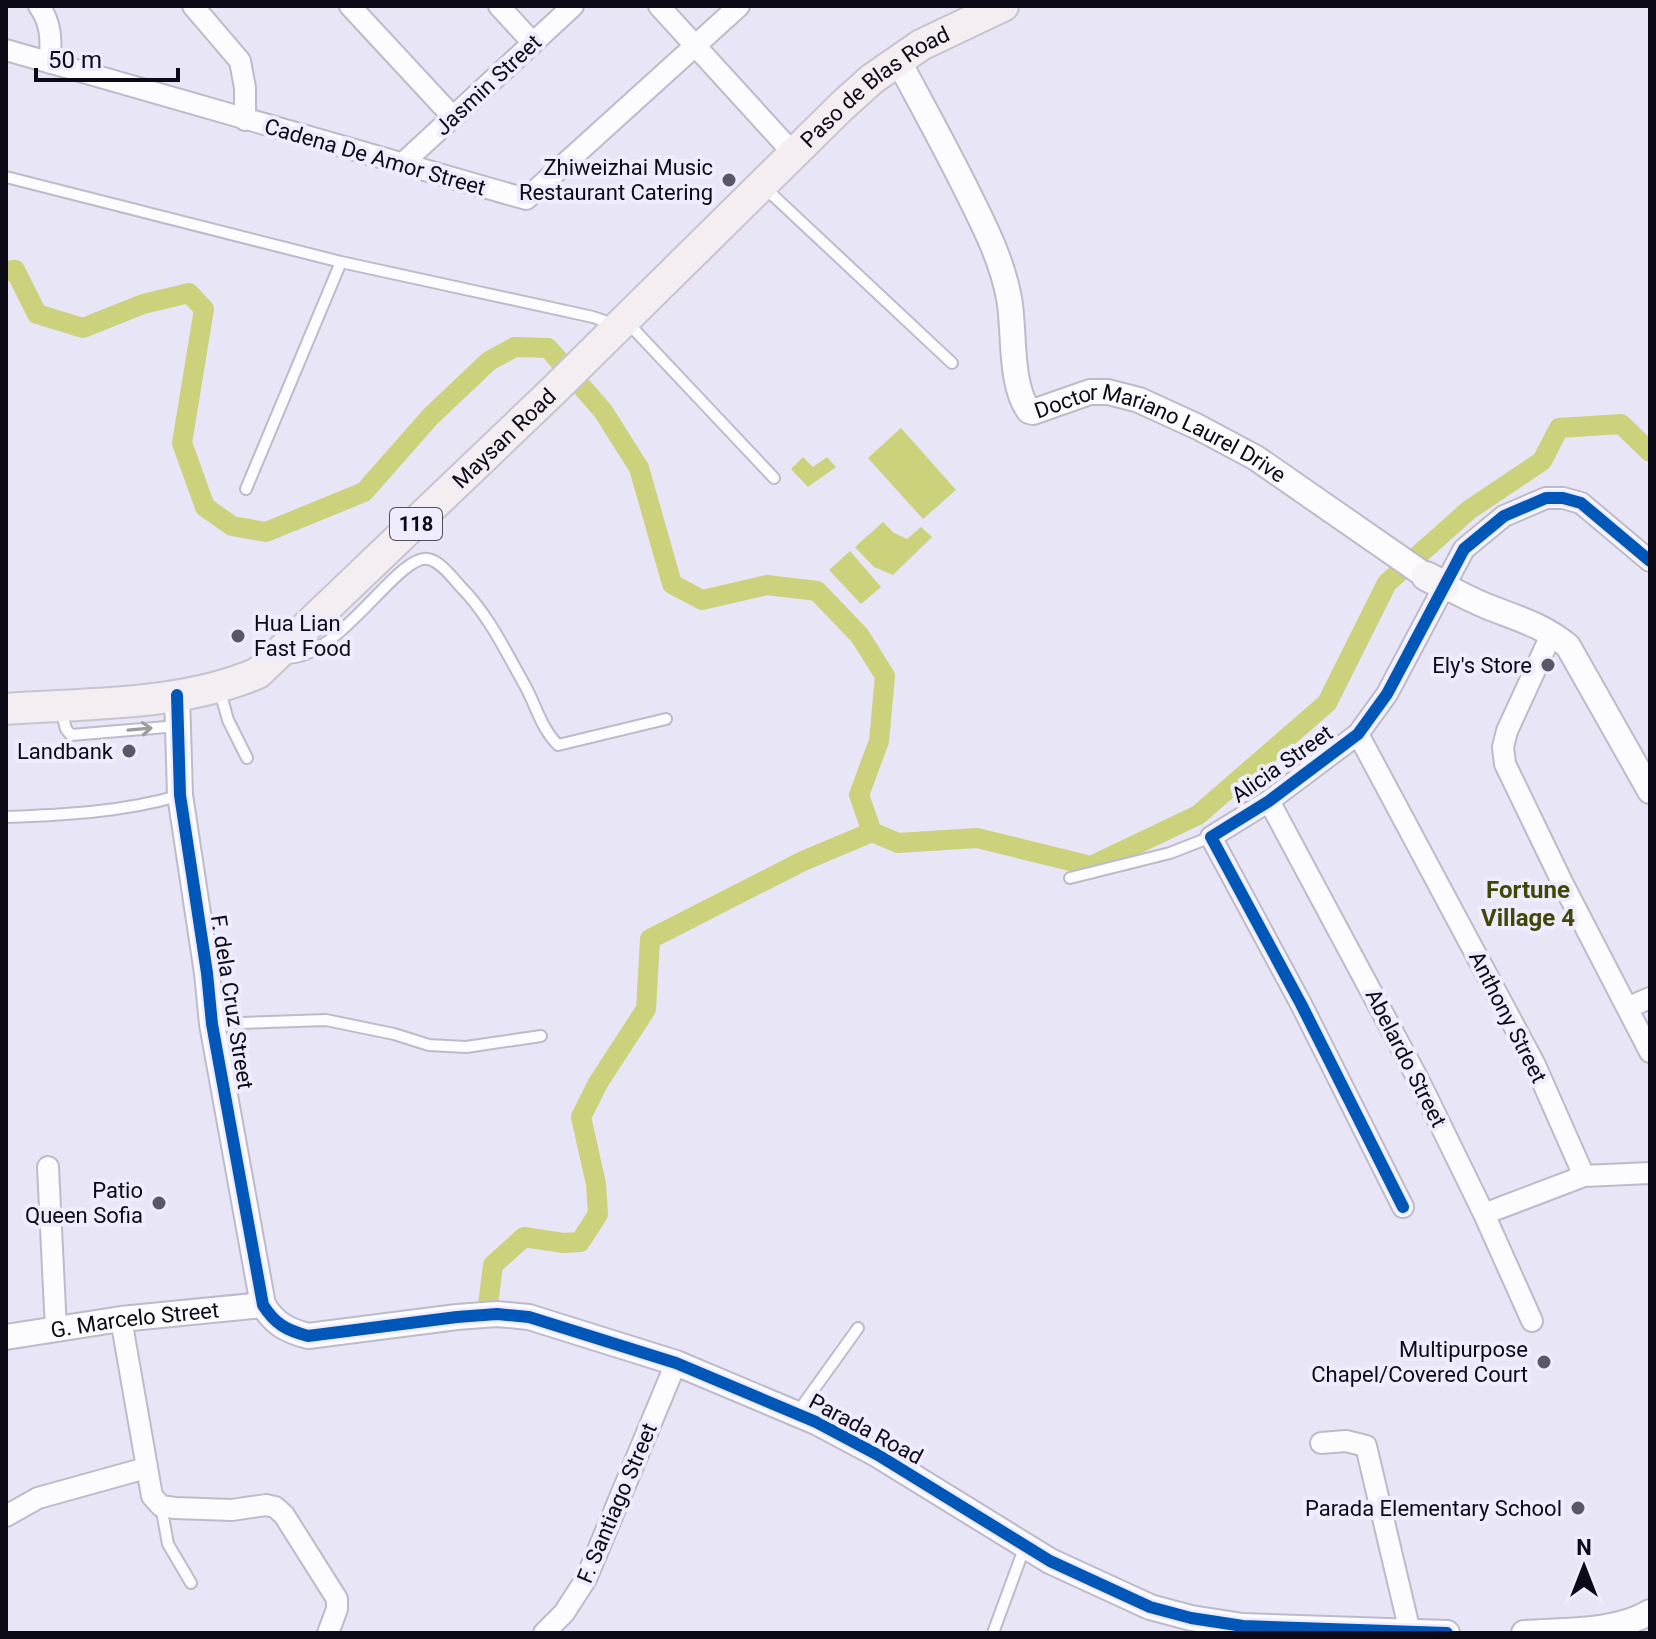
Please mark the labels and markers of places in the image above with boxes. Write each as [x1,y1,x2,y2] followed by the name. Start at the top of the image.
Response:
[519,155,713,205] place label: Zhiweizhai Music Restaurant Catering
[720,171,738,189] marker: Zhiweizhai Music Restaurant Catering
[254,611,351,661] place label: Hua Lian Fast Food
[229,627,247,645] marker: Hua Lian Fast Food
[1432,653,1532,678] place label: Ely's Store
[1539,656,1557,674] marker: Ely's Store
[17,739,114,764] place label: Landbank
[120,742,138,760] marker: Landbank
[25,1178,143,1228] place label: Patio Queen Sofia
[150,1194,168,1212] marker: Patio Queen Sofia
[1311,1337,1528,1387] place label: Multipurpose Chapel/Covered Court
[1535,1353,1553,1371] marker: Multipurpose Chapel/Covered Court
[1305,1496,1562,1521] place label: Parada Elementary School
[1569,1499,1587,1517] marker: Parada Elementary School

